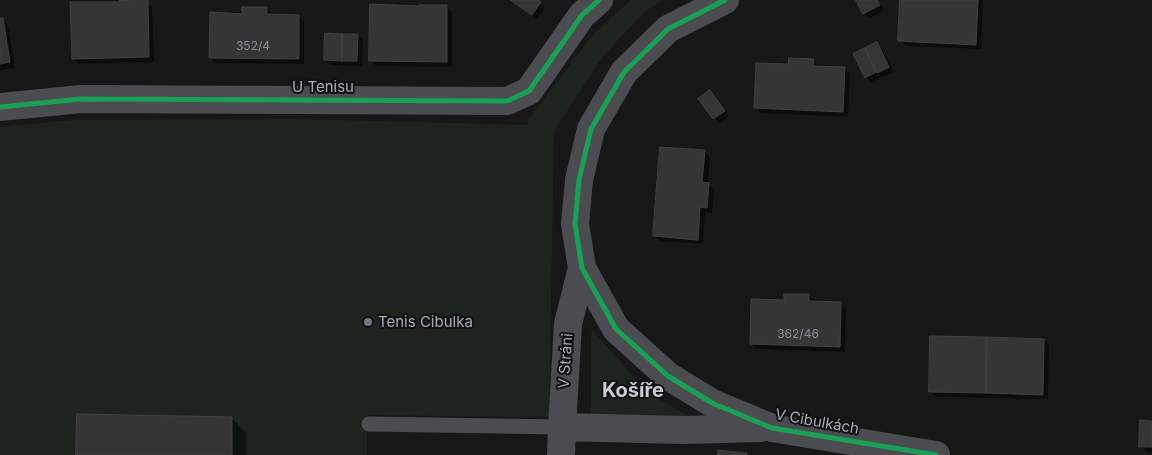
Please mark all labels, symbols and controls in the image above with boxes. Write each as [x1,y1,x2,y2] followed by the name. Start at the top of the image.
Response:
[236,39,270,53] house number: 352/4
[292,78,354,96] street label: U Tenisu
[378,313,473,331] place label: Tenis Cibulka
[362,316,374,328] marker: Tenis Cibulka
[777,327,819,341] house number: 362/46
[555,333,577,389] street label: V Stráni
[602,379,664,403] district label: Košíře
[774,406,860,438] street label: V Cibulkách

